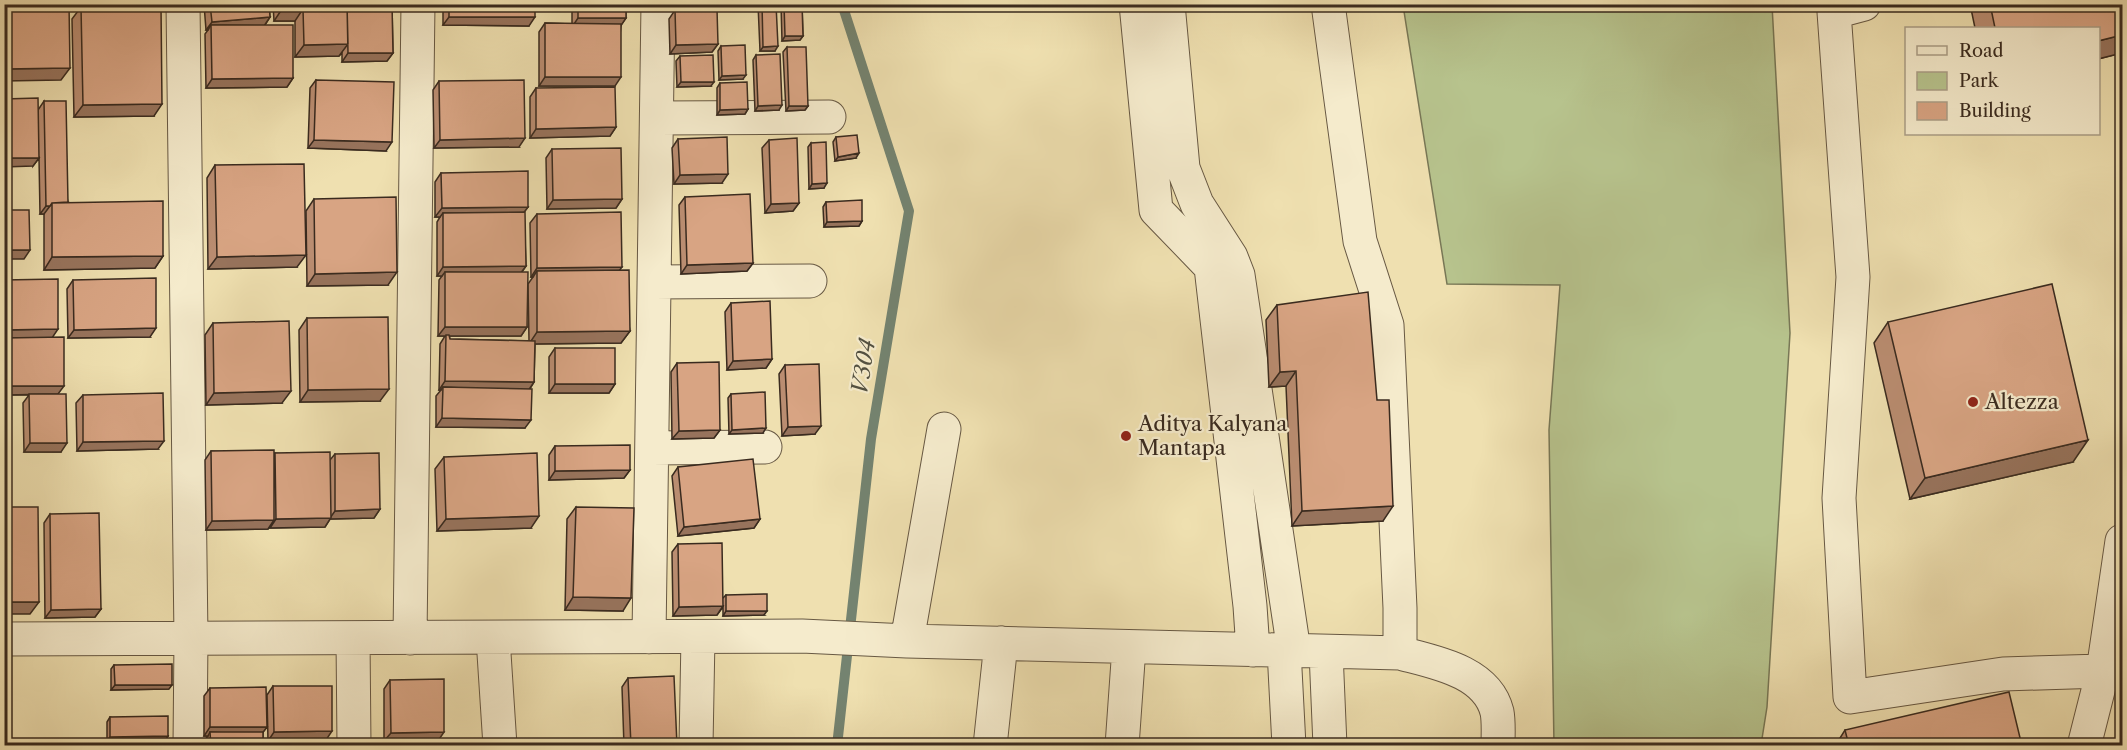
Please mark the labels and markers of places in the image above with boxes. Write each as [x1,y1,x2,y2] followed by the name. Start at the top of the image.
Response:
[1984,389,2060,414] place label: Altezza
[1966,395,1980,409] marker: Altezza
[1137,411,1288,460] place label: Aditya Kalyana Mantapa
[1119,429,1133,443] marker: Aditya Kalyana Mantapa

